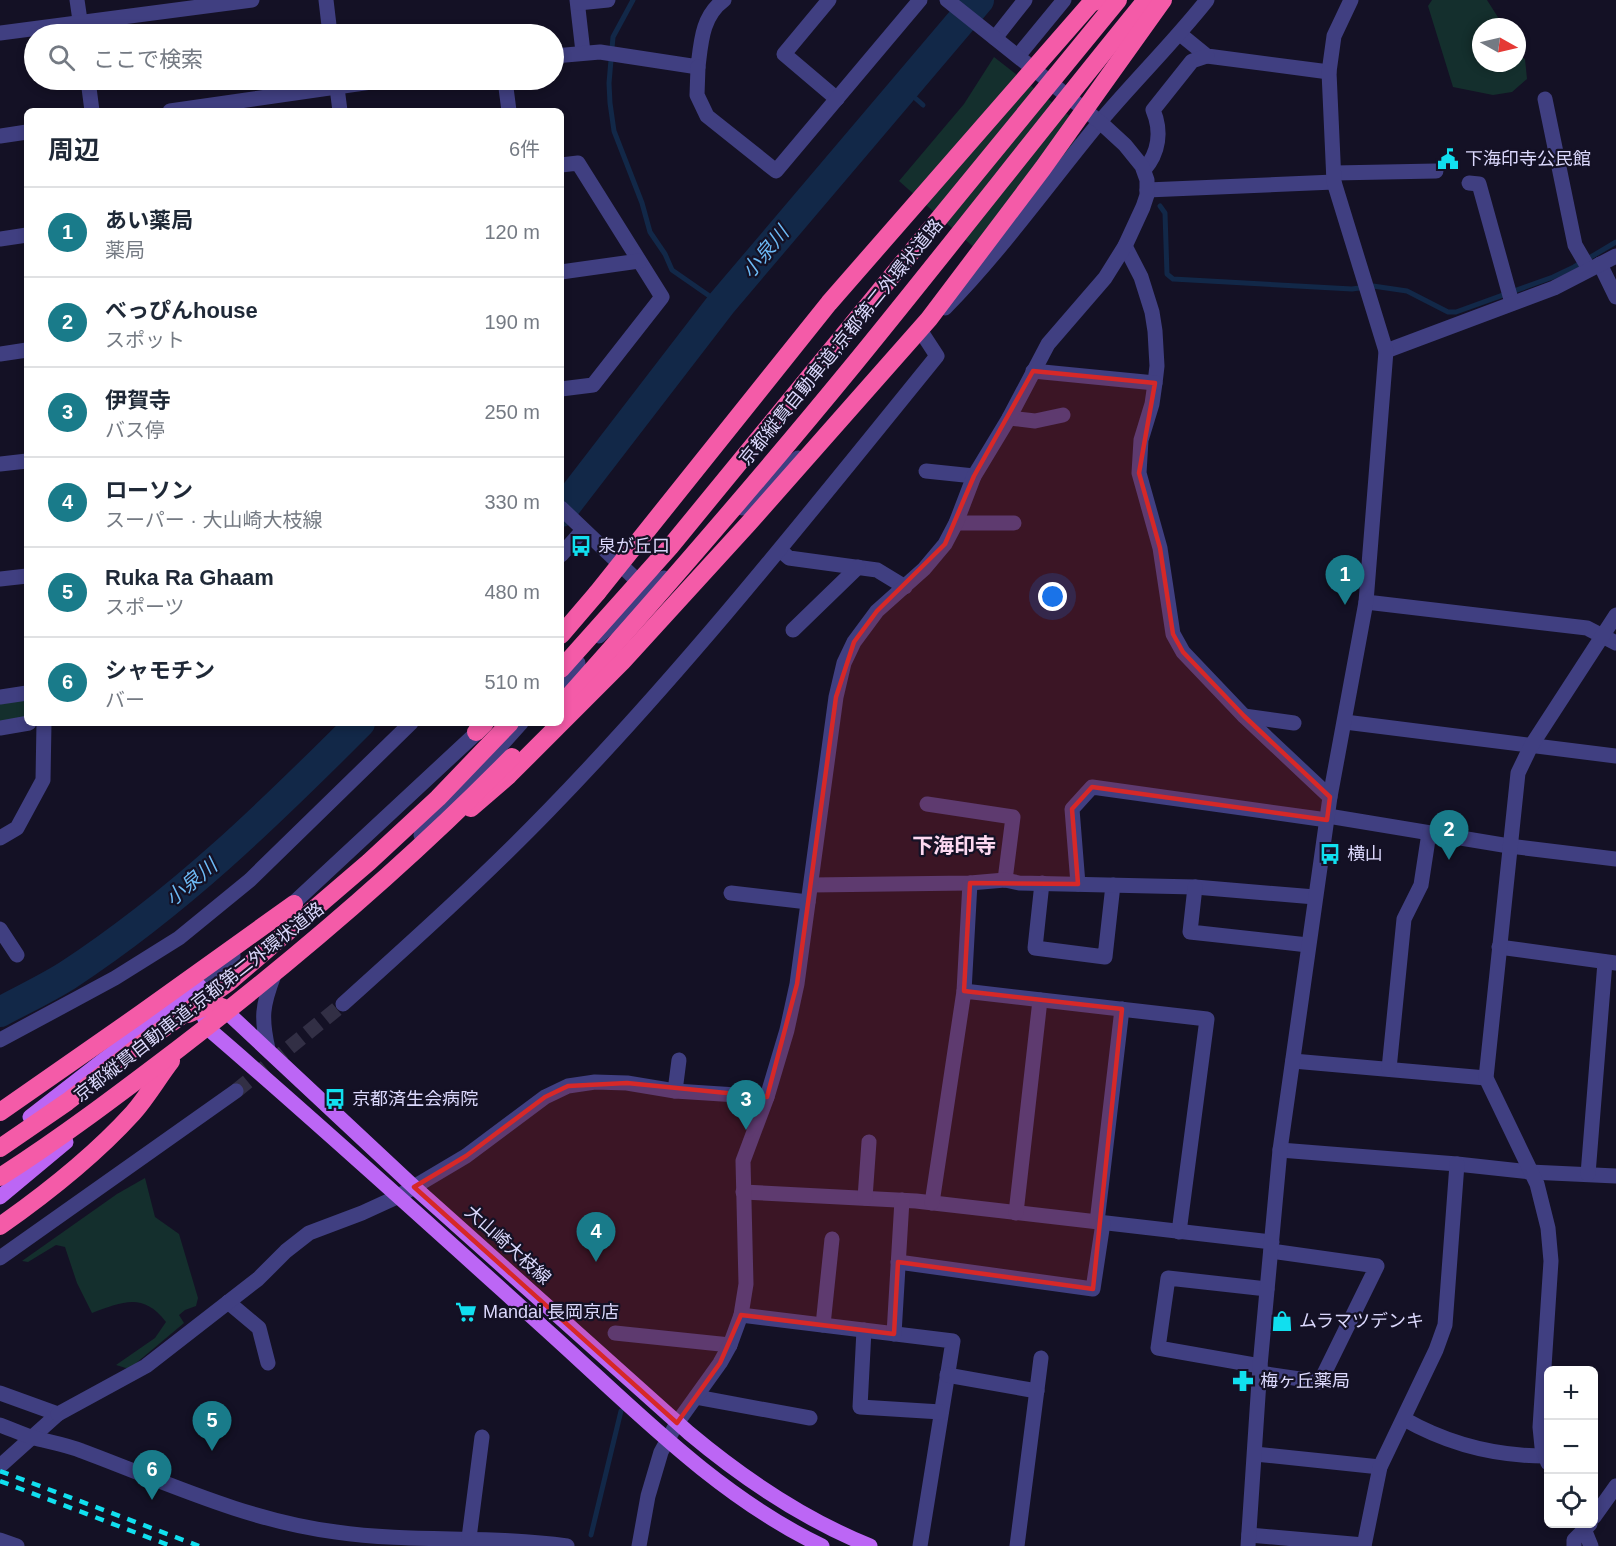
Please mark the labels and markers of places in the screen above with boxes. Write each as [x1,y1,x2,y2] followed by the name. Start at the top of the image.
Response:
[1436,147,1460,171] public building icon: 下海印寺公民館
[1465,149,1591,169] place label: 下海印寺公民館
[569,534,593,558] bus stop icon: 泉が丘口
[598,536,670,556] place label: 泉が丘口
[1326,556,1364,605] pin: 1
[1430,810,1468,860] pin: 2
[1318,842,1342,866] bus stop icon: 横山
[1347,844,1383,864] place label: 横山
[726,1080,766,1130] pin: 3
[323,1087,347,1111] bus stop icon: 京都済生会病院
[352,1089,478,1109] place label: 京都済生会病院
[576,1212,616,1262] pin: 4
[454,1300,478,1324] supermarket icon: Mandai 長岡京店
[483,1302,619,1322] place label: Mandai 長岡京店
[1270,1309,1294,1333] shop icon: ムラマツデンキ
[1299,1311,1424,1331] place label: ムラマツデンキ
[1231,1369,1255,1393] pharmacy icon: 梅ヶ丘薬局
[1260,1371,1350,1391] place label: 梅ヶ丘薬局
[192,1402,232,1451] pin: 5
[132,1450,172,1500] pin: 6

